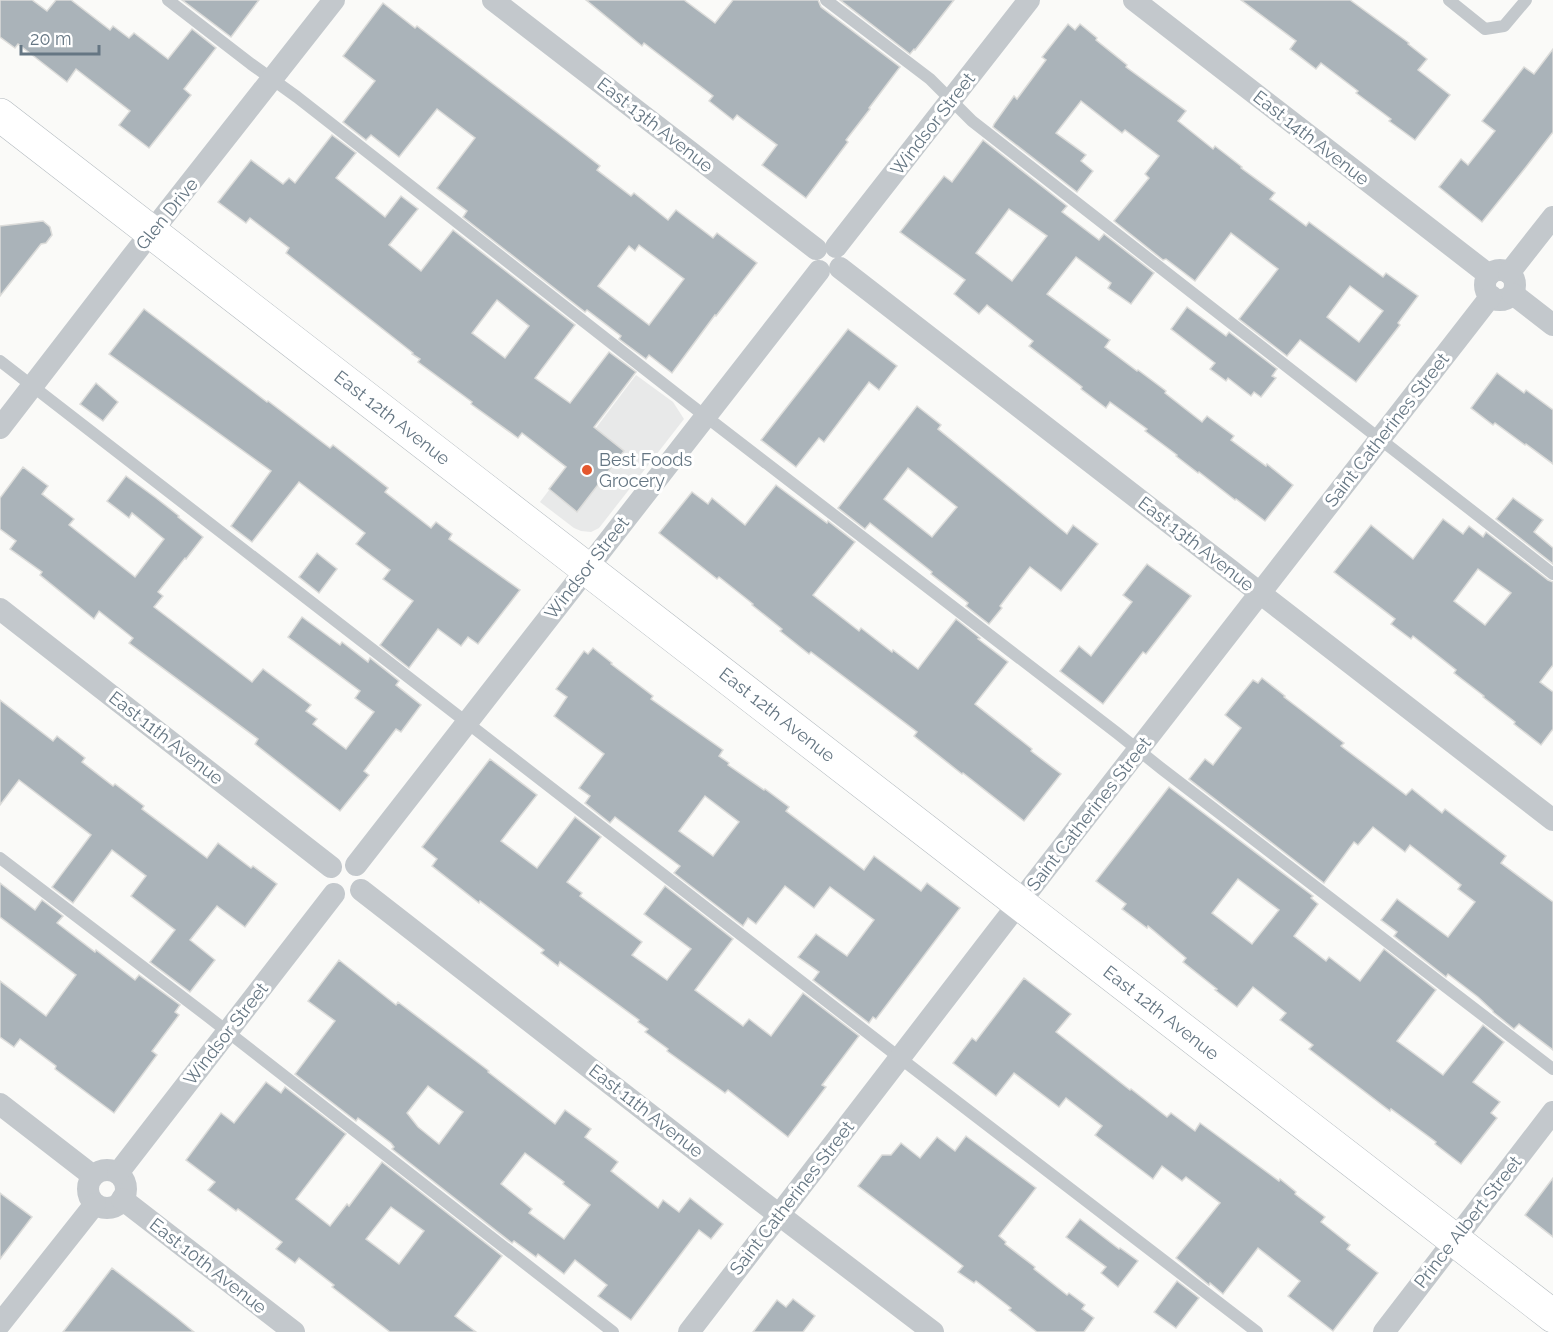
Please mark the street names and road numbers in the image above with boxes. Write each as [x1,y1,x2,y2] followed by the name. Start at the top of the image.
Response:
[886,68,979,179] street label: Windsor Street
[593,73,718,177] street label: East 13th Avenue
[1249,86,1374,190] street label: East 14th Avenue
[131,173,202,254] street label: Glen Drive
[1320,349,1453,511] street label: Saint Catherines Street
[330,366,455,469] street label: East 12th Avenue
[1134,492,1259,596] street label: East 13th Avenue
[540,512,633,623] street label: Windsor Street
[715,663,840,766] street label: East 12th Avenue
[105,686,228,789] street label: East 11th Avenue
[1022,733,1155,895] street label: Saint Catherines Street
[1099,961,1224,1064] street label: East 12th Avenue
[179,978,272,1089] street label: Windsor Street
[585,1059,708,1162] street label: East 11th Avenue
[725,1117,858,1279] street label: Saint Catherines Street
[1409,1151,1526,1292] street label: Prince Albert Street
[146,1213,271,1318] street label: East 10th Avenue

